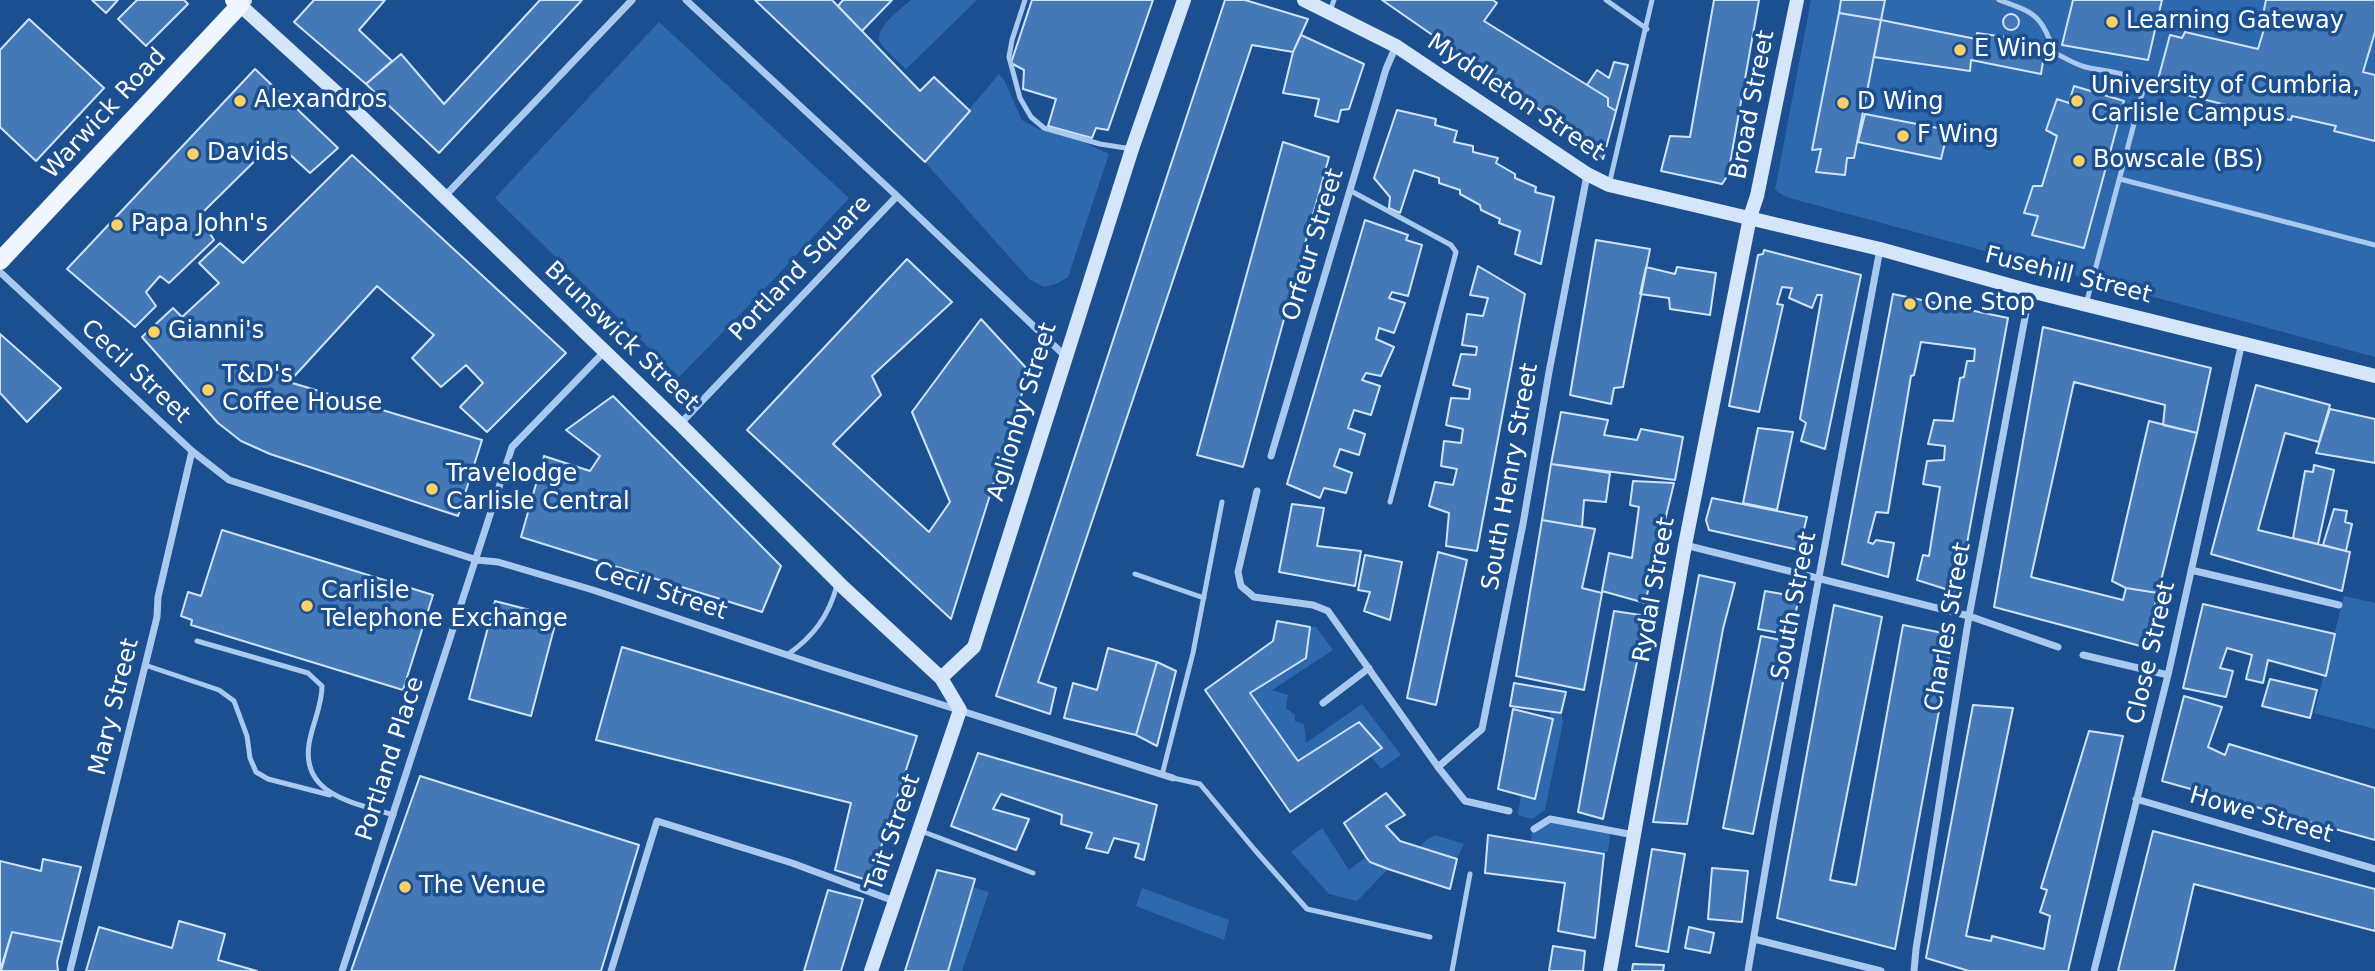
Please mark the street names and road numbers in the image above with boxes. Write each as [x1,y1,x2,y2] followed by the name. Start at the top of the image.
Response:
[1421,28,1609,168] street label: Myddleton Street
[1724,28,1782,182] street label: Broad Street
[37,43,173,185] street label: Warwick Road
[1277,165,1351,325] street label: Orfeur Street
[724,190,878,348] street label: Portland Square
[1982,241,2154,311] street label: Fusehill Street
[538,256,704,418] street label: Brunswick Street
[74,314,196,430] street label: Cecil Street
[982,319,1064,505] street label: Aglionby Street
[1477,361,1545,593] street label: South Henry Street
[1628,515,1682,665] street label: Rydal Street
[1767,529,1823,683] street label: South Street
[1920,540,1978,714] street label: Charles Street
[590,557,730,627] street label: Cecil Street
[2122,579,2182,727] street label: Close Street
[84,636,146,778] street label: Mary Street
[351,673,431,845] street label: Portland Place
[861,771,927,895] street label: Tait Street
[2186,782,2336,850] street label: Howe Street

